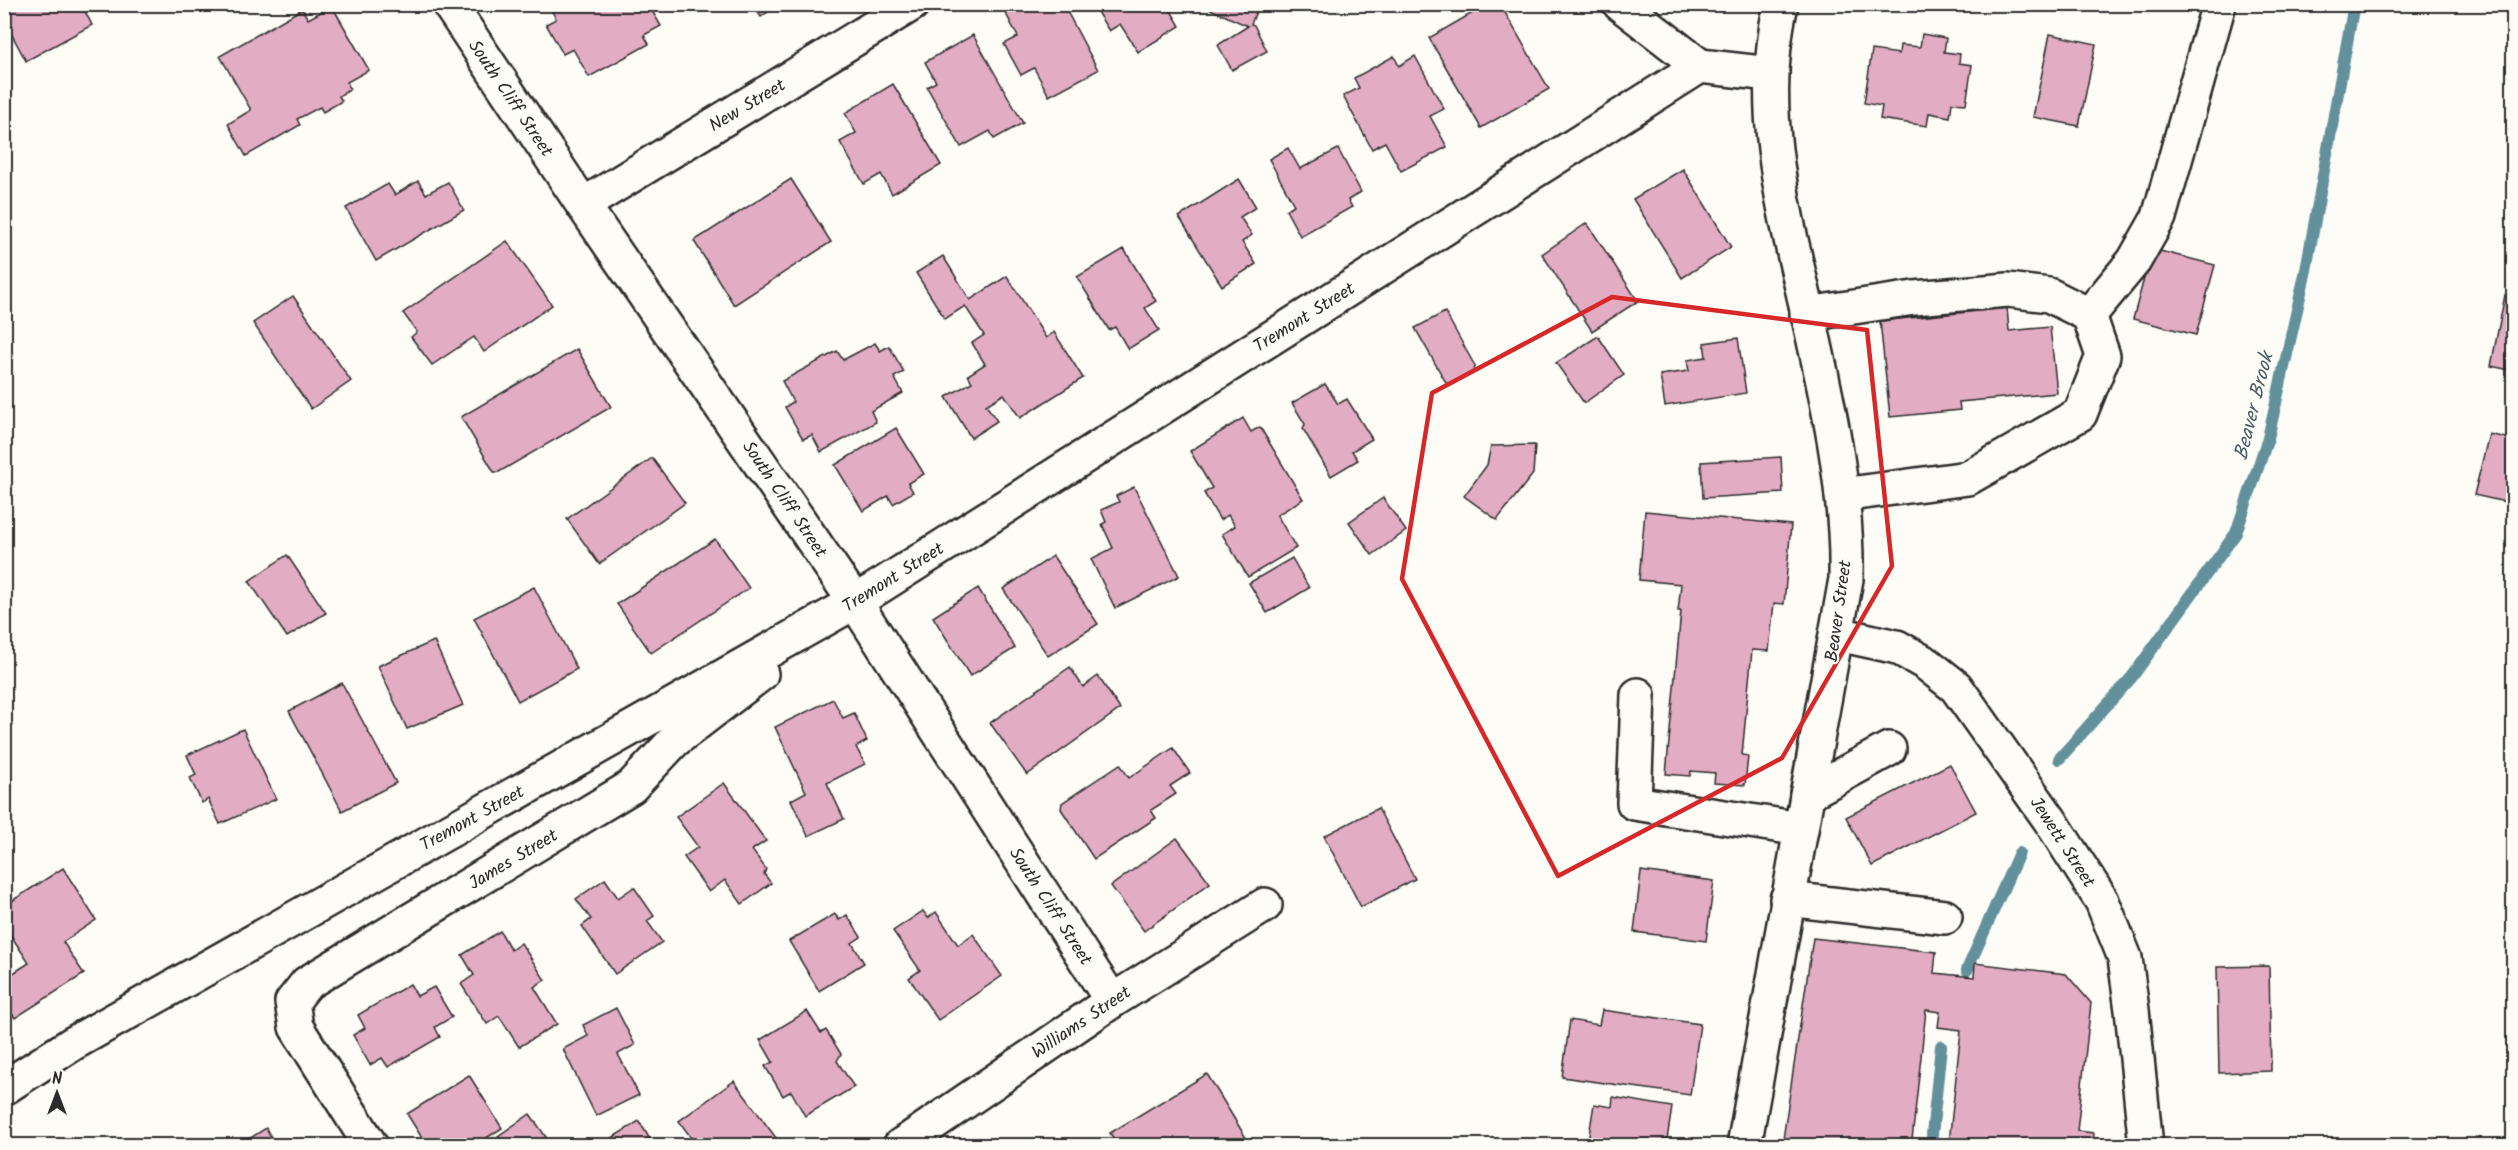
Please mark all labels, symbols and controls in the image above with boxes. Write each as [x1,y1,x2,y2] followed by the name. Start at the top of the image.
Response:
[460,34,560,164] street label: South Cliff Street
[704,71,793,141] street label: New Street
[1248,275,1362,361] street label: Tremont Street
[2226,347,2284,464] water label: Beaver Brook
[734,435,834,565] street label: South Cliff Street
[837,535,951,621] street label: Tremont Street
[1818,557,1861,664] street label: Beaver Street
[415,778,531,860] street label: Tremont Street
[2021,791,2103,895] street label: Jewett Street
[464,822,565,898] street label: James Street
[1001,842,1100,973] street label: South Cliff Street
[1026,979,1138,1067] street label: Williams Street
[27,1063,87,1123] north arrow
[52,1067,62,1092] text: N

